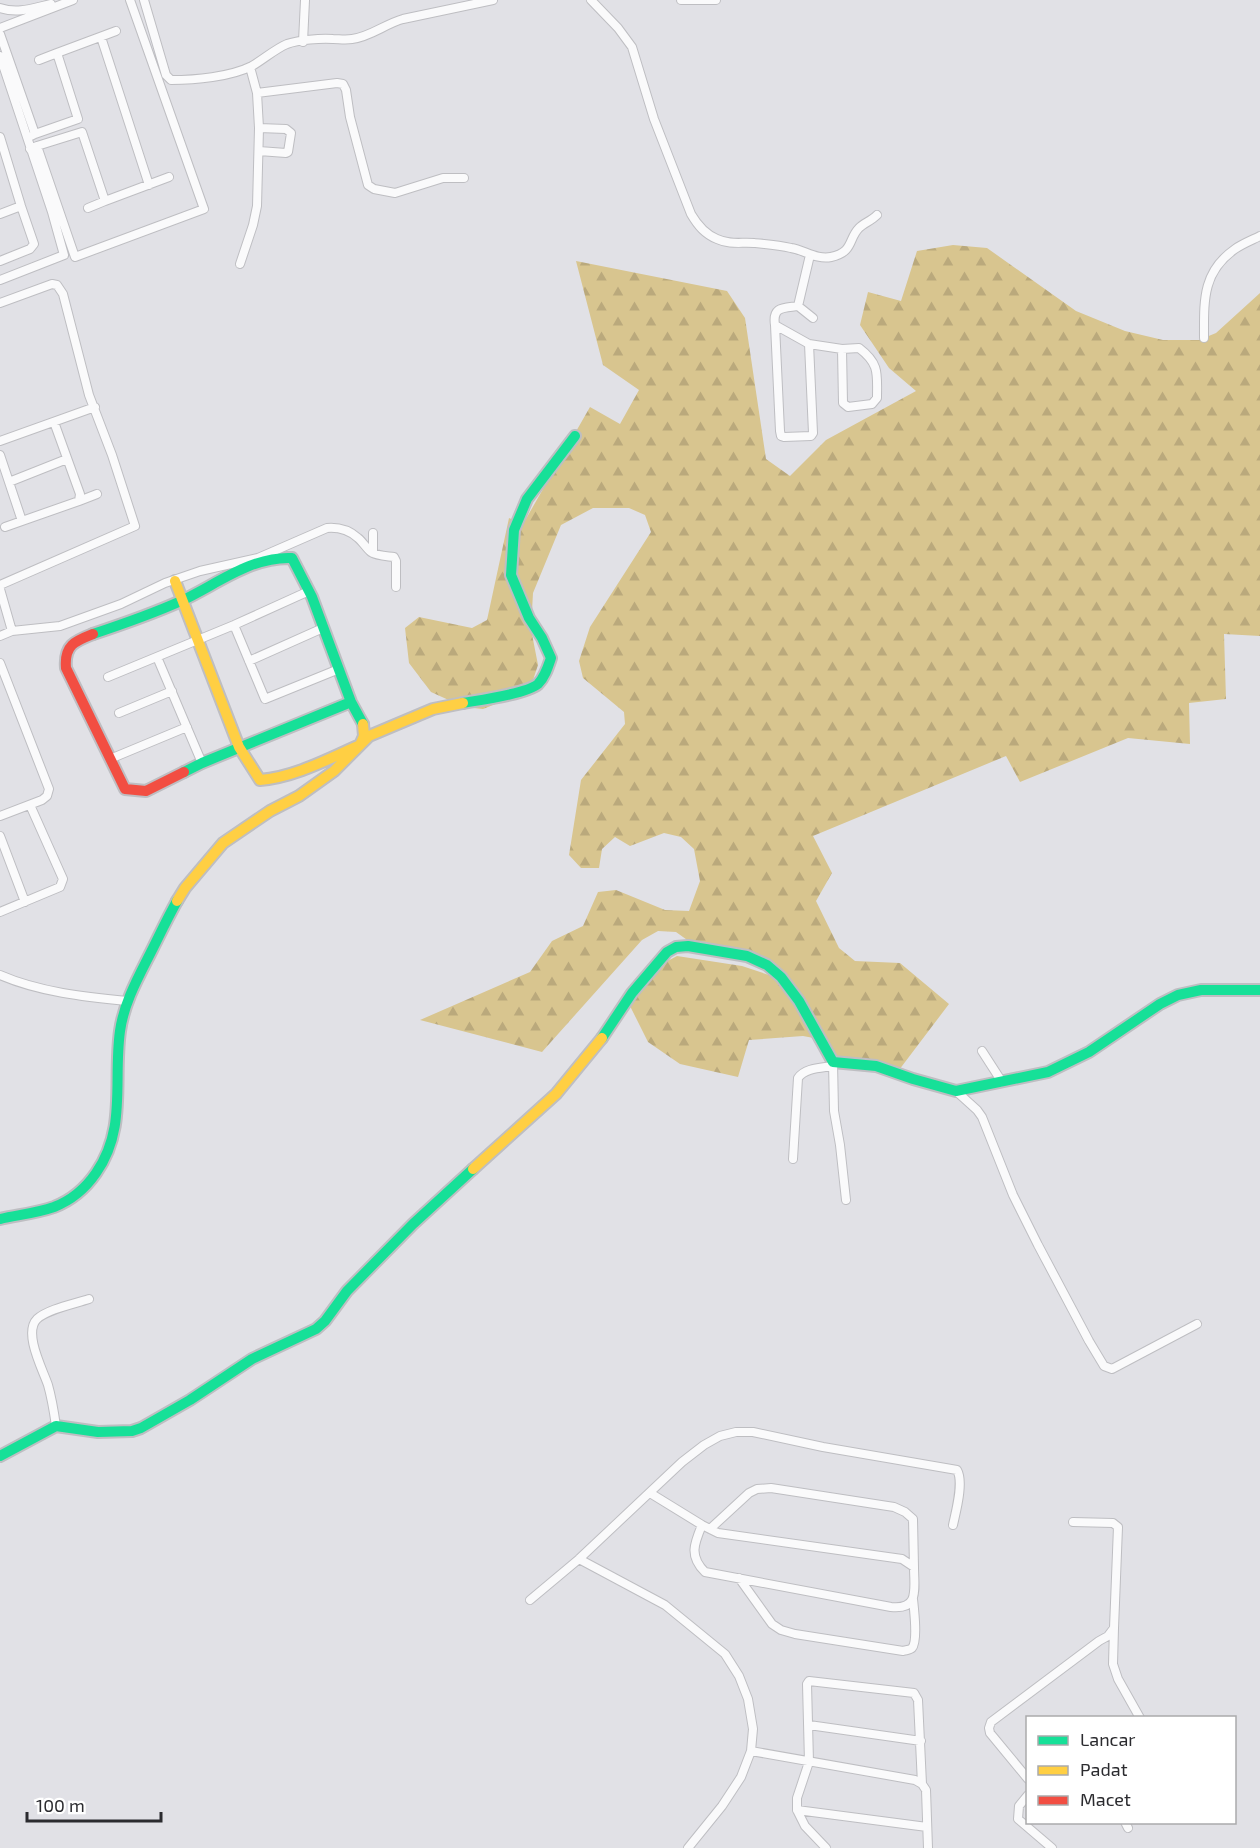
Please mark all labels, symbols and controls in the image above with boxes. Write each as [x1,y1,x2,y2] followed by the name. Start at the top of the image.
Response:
[1026,1716,1236,1824] legend
[1080,1728,1136,1750] text: Lancar
[1080,1758,1128,1780] text: Padat
[27,1785,160,1823] scale bar
[1080,1788,1131,1810] text: Macet
[36,1794,85,1816] text: 100 m

